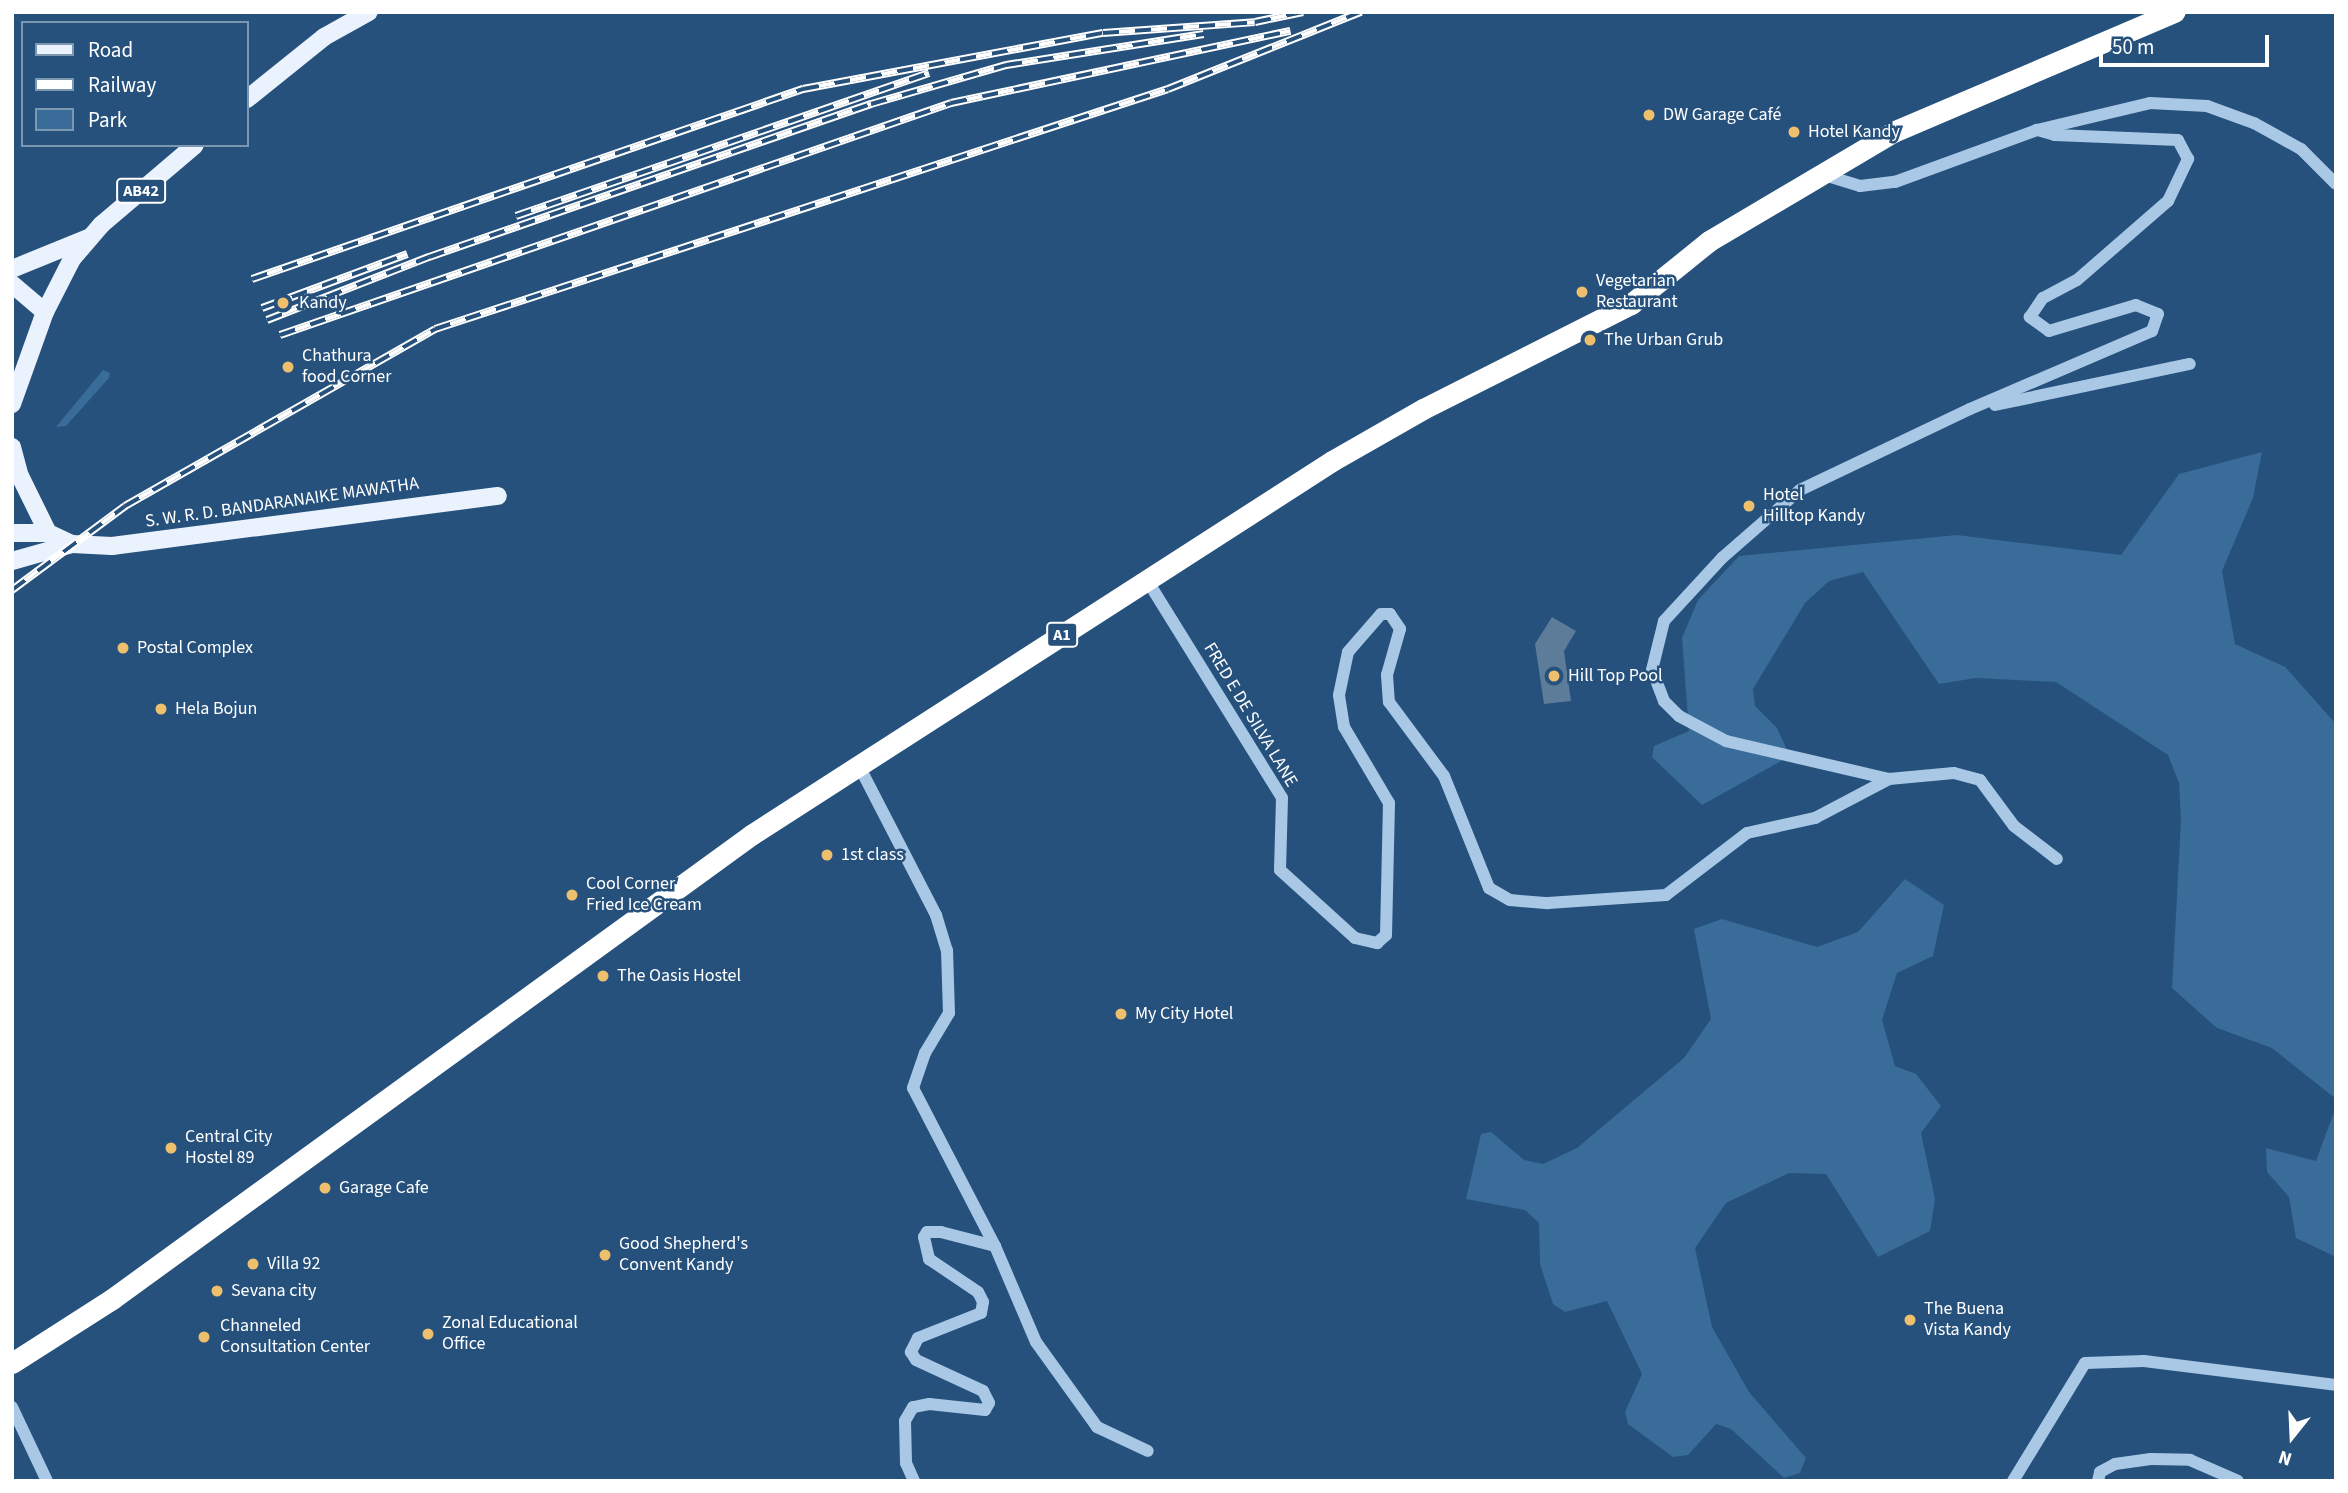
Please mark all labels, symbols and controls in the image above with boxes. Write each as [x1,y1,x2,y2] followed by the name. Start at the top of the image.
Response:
[21,21,248,147] legend
[2103,21,2273,65] scale bar
[2112,32,2154,62] text: 50 m
[88,35,133,65] text: Road
[88,70,156,100] text: Railway
[1663,104,1781,126] place label: DW Garage Café
[88,105,127,135] text: Park
[1641,107,1657,123] marker: DW Garage Café
[1808,121,1900,143] place label: Hotel Kandy
[1786,124,1802,140] marker: Hotel Kandy
[115,178,167,204] road number: AB42
[1596,271,1678,314] place label: Vegetarian Restaurant
[1574,284,1590,300] marker: Vegetarian Restaurant
[299,292,347,314] place label: Kandy
[273,293,293,313] marker: Kandy
[1604,329,1723,351] place label: The Urban Grub
[1582,332,1598,348] marker: The Urban Grub
[302,346,391,388] place label: Chathura food Corner
[280,359,296,375] marker: Chathura food Corner
[144,473,420,533] street label: S. W. R. D. BANDARANAIKE MAWATHA
[1763,485,1865,528] place label: Hotel Hilltop Kandy
[1741,498,1757,514] marker: Hotel Hilltop Kandy
[1044,622,1080,648] road number: A1
[137,637,253,659] place label: Postal Complex
[1198,639,1302,791] street label: FRED E DE SILVA LANE
[115,640,131,656] marker: Postal Complex
[1568,665,1663,687] place label: Hill Top Pool
[1546,668,1562,684] marker: Hill Top Pool
[175,698,257,720] place label: Hela Bojun
[153,701,169,717] marker: Hela Bojun
[841,844,904,866] place label: 1st class
[819,847,835,863] marker: 1st class
[586,874,702,917] place label: Cool Corner Fried Ice Cream
[564,887,580,903] marker: Cool Corner Fried Ice Cream
[617,965,741,987] place label: The Oasis Hostel
[595,968,611,984] marker: The Oasis Hostel
[1135,1003,1233,1025] place label: My City Hotel
[1113,1006,1129,1022] marker: My City Hotel
[185,1127,272,1170] place label: Central City Hostel 89
[163,1140,179,1156] marker: Central City Hostel 89
[339,1177,429,1199] place label: Garage Cafe
[317,1180,333,1196] marker: Garage Cafe
[619,1234,748,1276] place label: Good Shepherd's Convent Kandy
[597,1247,613,1263] marker: Good Shepherd's Convent Kandy
[267,1253,320,1275] place label: Villa 92
[245,1256,261,1272] marker: Villa 92
[231,1280,316,1302] place label: Sevana city
[209,1283,225,1299] marker: Sevana city
[1924,1299,2011,1342] place label: The Buena Vista Kandy
[1902,1312,1918,1328] marker: The Buena Vista Kandy
[442,1313,578,1356] place label: Zonal Educational Office
[220,1316,370,1358] place label: Channeled Consultation Center
[420,1326,436,1342] marker: Zonal Educational Office
[194,1327,214,1347] marker: Channeled Consultation Center
[2257,1402,2327,1472] north arrow
[2275,1443,2296,1472] text: N

